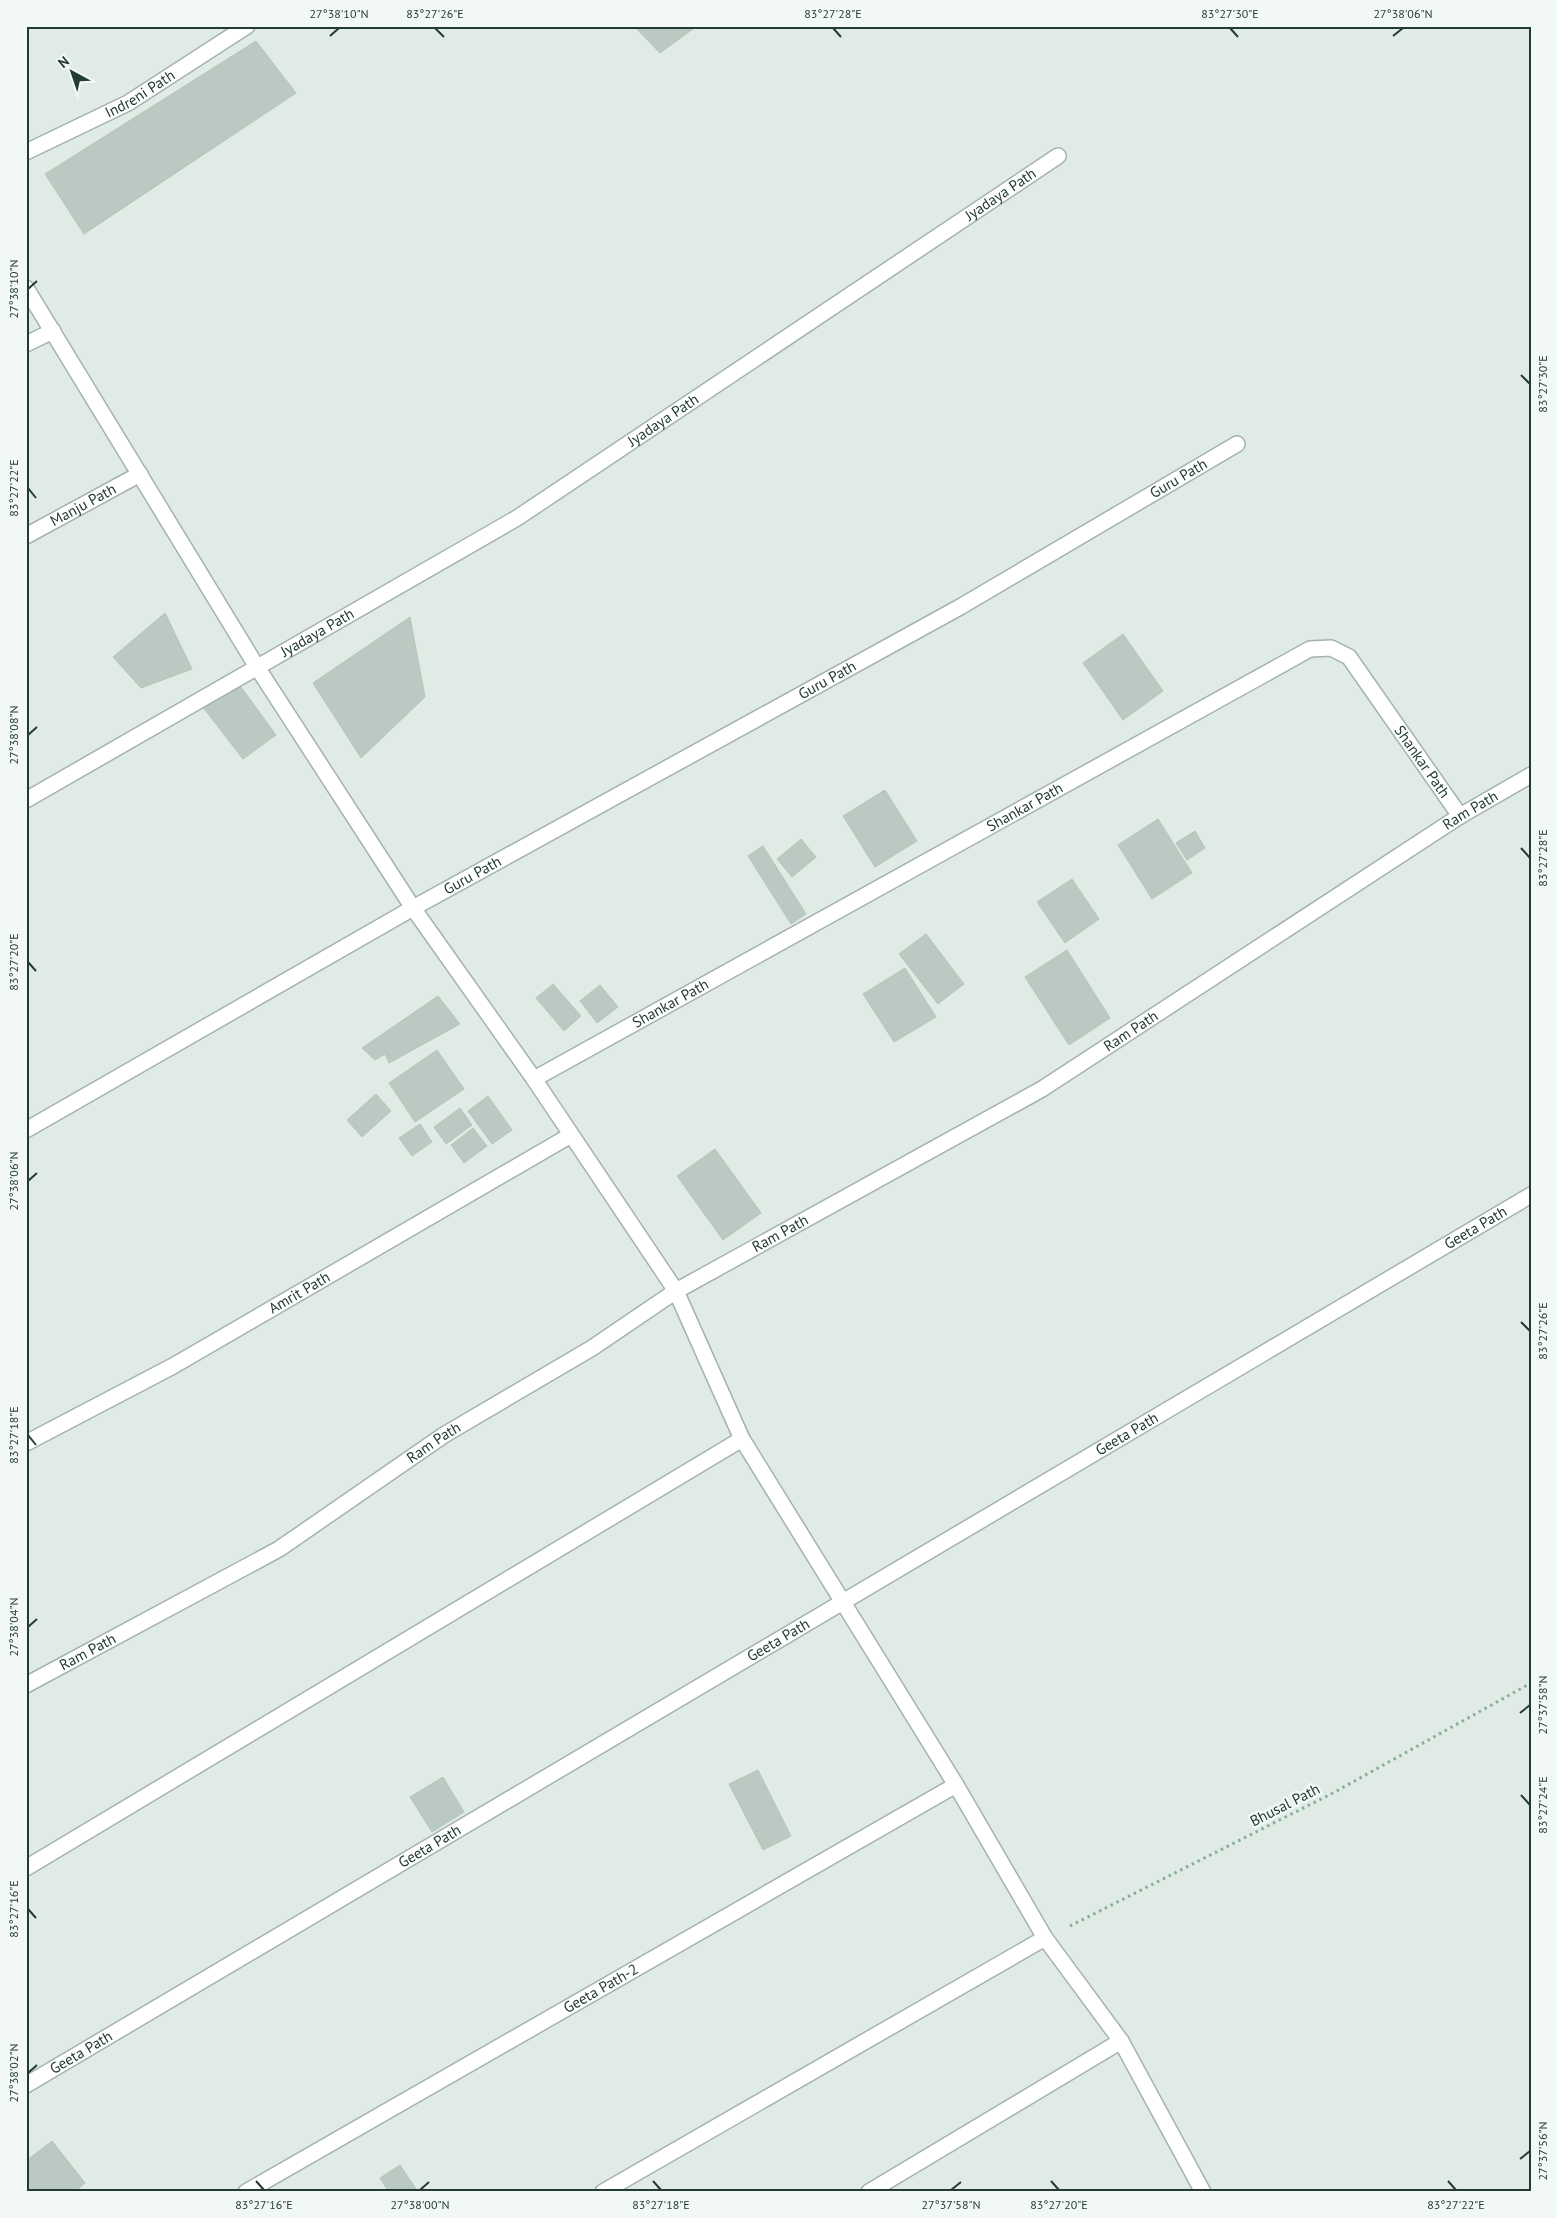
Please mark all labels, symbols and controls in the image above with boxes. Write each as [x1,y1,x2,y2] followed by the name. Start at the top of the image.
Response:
[309,6,369,21] text: 27°38'10"N
[406,6,464,21] text: 83°27'26"E
[804,6,862,21] text: 83°27'28"E
[1201,6,1259,21] text: 83°27'30"E
[1373,6,1433,21] text: 27°38'06"N
[48,48,98,98] north arrow
[54,52,73,72] text: N
[102,65,178,122] street label: Indreni Path
[960,163,1039,225] street label: Jyadaya Path
[6,259,21,319] text: 27°38'10"N
[1535,355,1550,413] text: 83°27'30"E
[623,389,702,451] street label: Jyadaya Path
[1146,454,1210,502] street label: Guru Path
[6,459,21,517] text: 83°27'22"E
[47,479,119,530] street label: Manju Path
[276,604,357,661] street label: Jyadaya Path
[795,656,859,703] street label: Guru Path
[6,705,21,765] text: 27°38'08"N
[1391,721,1454,801] street label: Shankar Path
[983,778,1066,835] street label: Shankar Path
[1439,786,1501,834] street label: Ram Path
[1535,829,1550,887] text: 83°27'28"E
[440,851,504,898] street label: Guru Path
[6,933,21,991] text: 83°27'20"E
[629,974,712,1032] street label: Shankar Path
[1100,1006,1161,1055] street label: Ram Path
[6,1151,21,1211] text: 27°38'06"N
[1441,1202,1510,1253] street label: Geeta Path
[749,1210,811,1256] street label: Ram Path
[265,1267,333,1317] street label: Amrit Path
[1535,1302,1550,1360] text: 83°27'26"E
[6,1406,21,1464] text: 83°27'18"E
[1092,1408,1161,1459] street label: Geeta Path
[403,1417,464,1467] street label: Ram Path
[6,1597,21,1657] text: 27°38'04"N
[743,1614,813,1666] street label: Geeta Path
[56,1629,119,1674] street label: Ram Path
[1535,1675,1550,1735] text: 27°37'58"N
[1535,1776,1550,1834] text: 83°27'24"E
[1247,1779,1323,1830] street label: Bhusal Path
[395,1820,464,1872] street label: Geeta Path
[6,1880,21,1938] text: 83°27'16"E
[560,1959,641,2017] street label: Geeta Path-2
[46,2026,116,2078] street label: Geeta Path
[6,2043,21,2103] text: 27°38'02"N
[1535,2121,1550,2181] text: 27°37'56"N
[235,2197,293,2212] text: 83°27'16"E
[390,2197,450,2212] text: 27°38'00"N
[632,2197,690,2212] text: 83°27'18"E
[921,2197,981,2212] text: 27°37'58"N
[1030,2197,1088,2212] text: 83°27'20"E
[1427,2197,1485,2212] text: 83°27'22"E

